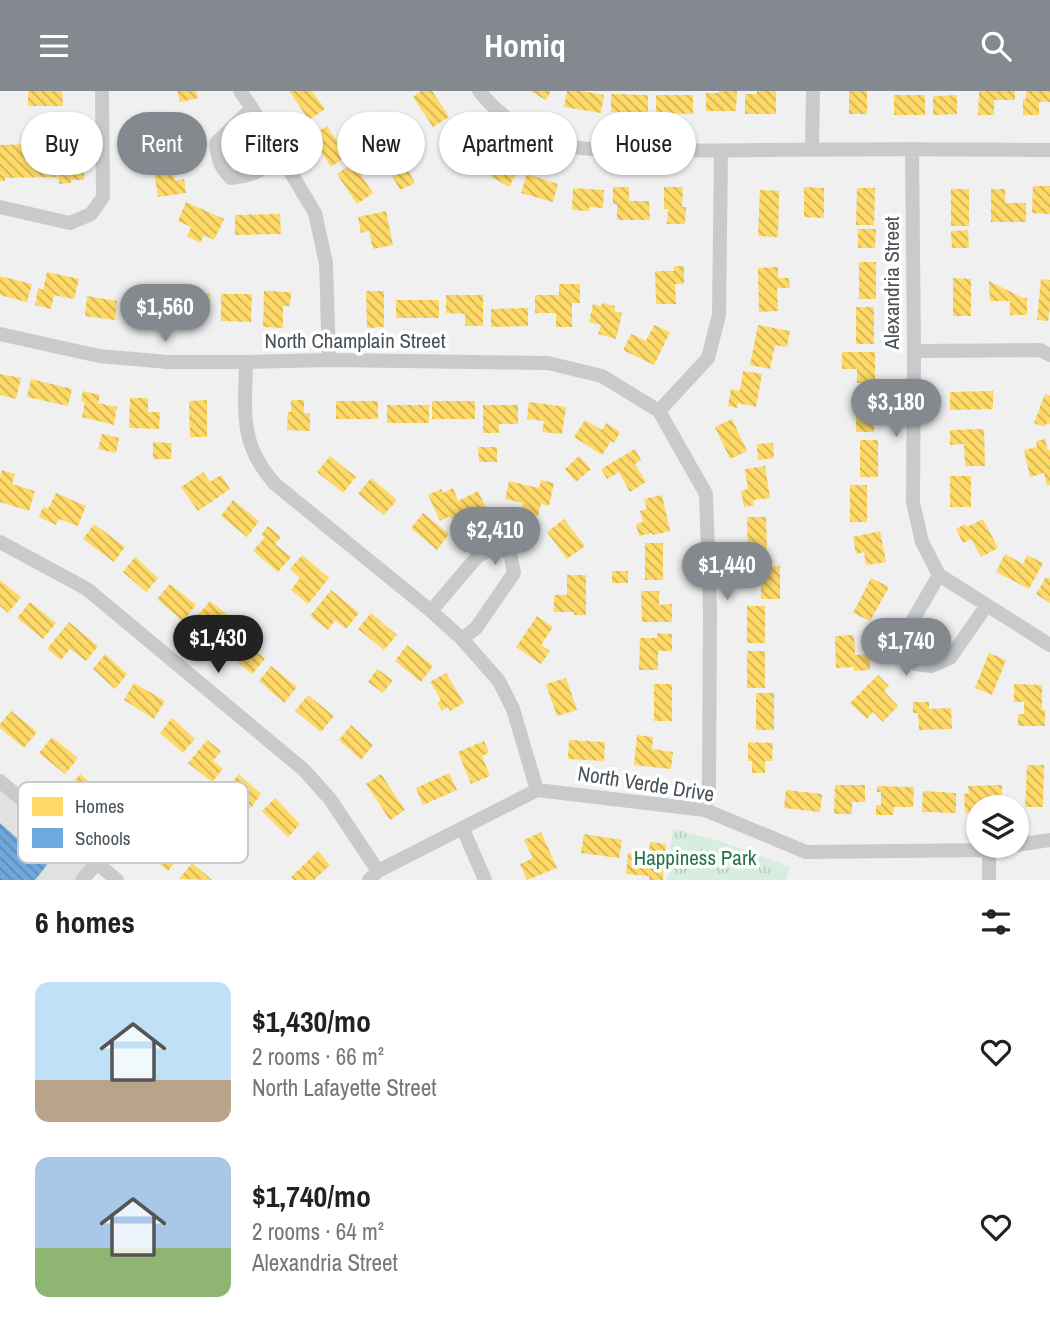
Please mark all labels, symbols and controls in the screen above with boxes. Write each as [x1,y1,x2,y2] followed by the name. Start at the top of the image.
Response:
[484,24,566,67] text: Homiq
[35,27,73,65] icon: menu
[977,27,1015,65] icon: search
[21,112,103,175] chip: Buy
[117,112,207,175] chip: Rent
[221,112,323,175] chip: Filters
[337,112,425,175] chip: New
[439,112,577,175] chip: Apartment
[591,112,696,175] chip: House
[877,216,906,351] street label: Alexandria Street
[108,285,222,344] pin: $1,560
[136,291,194,322] text: $1,560
[265,326,446,355] street label: North Champlain Street
[839,379,953,439] pin: $3,180
[867,386,925,417] text: $3,180
[438,507,552,567] pin: $2,410
[466,514,524,545] text: $2,410
[670,543,784,602] pin: $1,440
[698,549,756,580] text: $1,440
[161,615,275,675] pin: $1,430
[849,619,963,678] pin: $1,740
[189,622,247,653] text: $1,430
[877,625,935,656] text: $1,740
[576,758,716,809] street label: North Verde Drive
[18,782,248,863] legend
[75,793,125,819] text: Homes
[966,795,1029,858] map controls
[966,795,1029,858] button: layers
[75,825,131,851] text: Schools
[634,843,757,872] park label: Happiness Park
[35,902,135,942] text: 6 homes
[977,903,1015,941] icon: filters
[252,1001,371,1041] text: $1,430/mo
[91,1010,175,1094] icon: home
[977,1033,1015,1071] icon: heart
[252,1041,384,1072] text: 2 rooms · 66 m²
[252,1072,437,1103] text: North Lafayette Street
[252,1176,371,1216] text: $1,740/mo
[91,1185,175,1269] icon: home
[977,1208,1015,1246] icon: heart
[252,1216,384,1247] text: 2 rooms · 64 m²
[252,1247,398,1278] text: Alexandria Street

